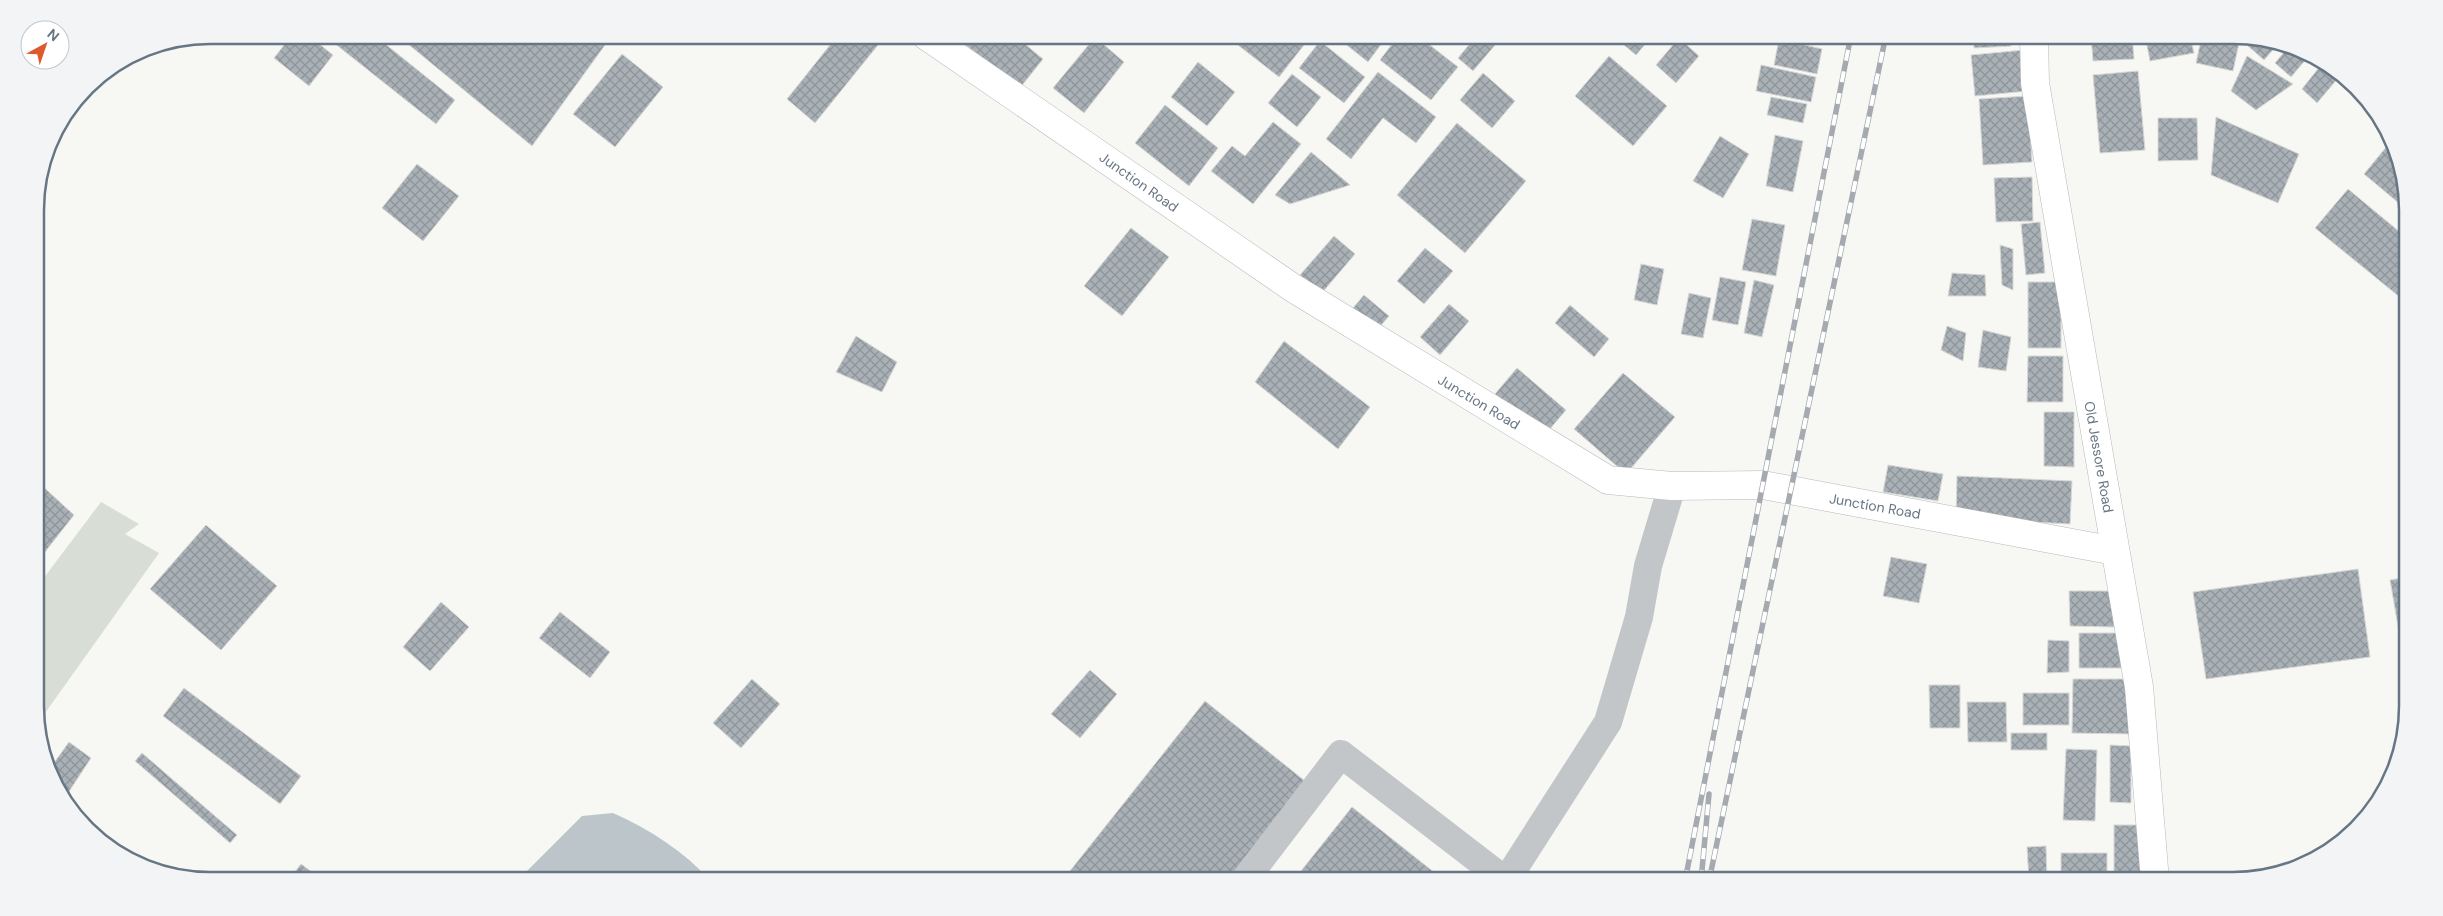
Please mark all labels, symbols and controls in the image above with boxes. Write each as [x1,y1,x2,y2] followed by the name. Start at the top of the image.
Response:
[20,20,70,70] north arrow
[44,25,63,45] text: N
[1096,148,1182,216] street label: Junction Road
[1435,370,1523,434] street label: Junction Road
[2080,400,2118,514] street label: Old Jessore Road
[1828,489,1922,523] street label: Junction Road

